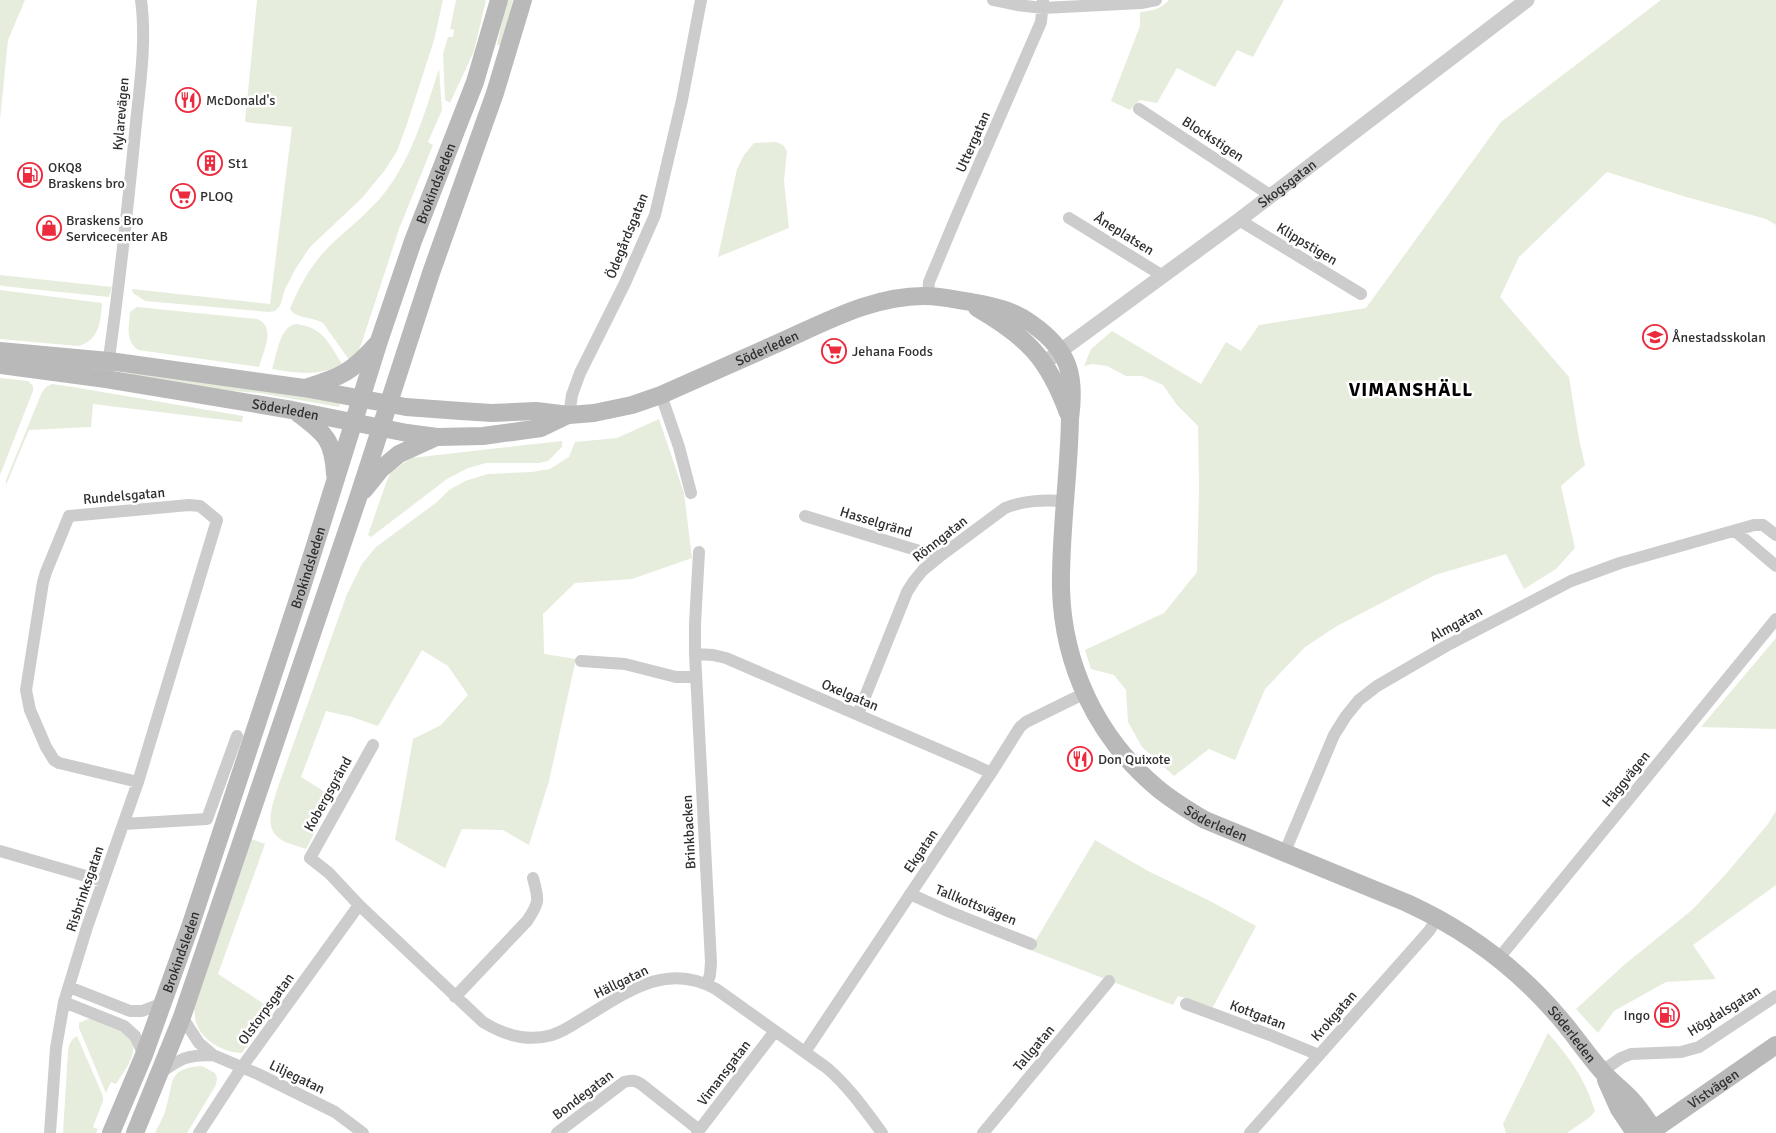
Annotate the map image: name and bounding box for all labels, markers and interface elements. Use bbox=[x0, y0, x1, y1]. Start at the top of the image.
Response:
street label: Kylarevägen bbox=[109, 77, 133, 151]
restaurant icon: McDonald's bbox=[175, 87, 201, 113]
place label: McDonald's bbox=[206, 92, 275, 109]
street label: Uttergatan bbox=[952, 109, 994, 175]
street label: Blockstigen bbox=[1179, 113, 1247, 165]
street label: Brokindsleden bbox=[412, 140, 459, 226]
building icon: St1 bbox=[197, 150, 223, 176]
place label: St1 bbox=[228, 155, 248, 172]
street label: Skogsgatan bbox=[1254, 156, 1320, 211]
place label: OKQ8 Braskens bro bbox=[48, 159, 125, 192]
fuel station icon: OKQ8 Braskens bro bbox=[17, 162, 43, 188]
supermarket icon: PLOQ bbox=[170, 183, 196, 209]
place label: PLOQ bbox=[200, 188, 233, 205]
street label: Ödegårdsgatan bbox=[602, 191, 652, 281]
street label: Åneplatsen bbox=[1091, 209, 1157, 259]
place label: Braskens Bro Servicecenter AB bbox=[66, 212, 168, 245]
shop icon: Braskens Bro Servicecenter AB bbox=[36, 215, 62, 241]
street label: Klippstigen bbox=[1273, 219, 1341, 269]
school or university icon: Ånestadsskolan bbox=[1642, 324, 1668, 350]
street label: Söderleden bbox=[733, 326, 801, 370]
place label: Ånestadsskolan bbox=[1672, 329, 1766, 346]
supermarket icon: Jehana Foods bbox=[821, 338, 847, 364]
place label: Jehana Foods bbox=[852, 343, 933, 360]
district label: VIMANSHÄLL bbox=[1349, 378, 1473, 402]
street label: Söderleden bbox=[251, 395, 321, 424]
street label: Rundelsgatan bbox=[82, 484, 166, 508]
street label: Hasselgränd bbox=[838, 503, 914, 541]
street label: Rönngatan bbox=[909, 512, 971, 566]
street label: Brokindsleden bbox=[287, 524, 329, 611]
street label: Almgatan bbox=[1427, 603, 1485, 645]
street label: Oxelgatan bbox=[819, 675, 881, 715]
restaurant icon: Don Quixote bbox=[1067, 746, 1093, 772]
street label: Häggvägen bbox=[1598, 748, 1654, 810]
place label: Don Quixote bbox=[1098, 751, 1171, 768]
street label: Kobergsgränd bbox=[300, 754, 356, 834]
street label: Brinkbacken bbox=[679, 794, 699, 870]
street label: Söderleden bbox=[1181, 801, 1250, 845]
street label: Ekgatan bbox=[900, 826, 942, 876]
street label: Risbrinksgatan bbox=[62, 844, 108, 934]
street label: Tallkottsvägen bbox=[933, 881, 1019, 929]
street label: Brokindsleden bbox=[159, 909, 203, 995]
street label: Hällgatan bbox=[591, 962, 651, 1002]
street label: Olstorpsgatan bbox=[234, 970, 298, 1048]
street label: Högdalsgatan bbox=[1684, 982, 1764, 1040]
street label: Krokgatan bbox=[1307, 987, 1361, 1045]
street label: Kottgatan bbox=[1227, 996, 1289, 1034]
street label: Söderleden bbox=[1544, 1002, 1600, 1066]
fuel station icon: Ingo bbox=[1654, 1002, 1680, 1028]
place label: Ingo bbox=[1624, 1007, 1650, 1024]
street label: Tallgatan bbox=[1010, 1022, 1058, 1074]
street label: Vimansgatan bbox=[694, 1037, 754, 1109]
street label: Liljegatan bbox=[266, 1056, 328, 1098]
street label: Vistvägen bbox=[1684, 1065, 1742, 1112]
street label: Bondegatan bbox=[549, 1067, 617, 1123]

